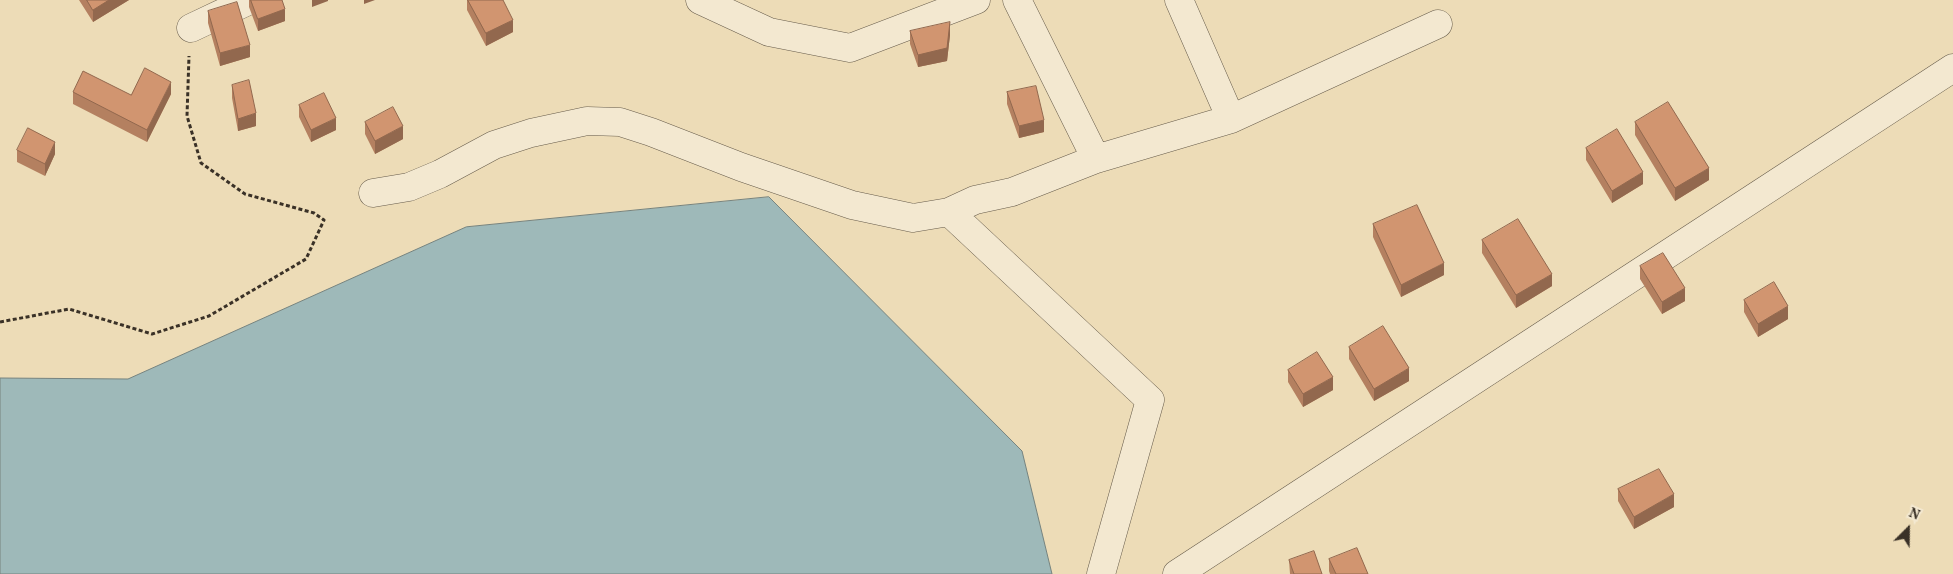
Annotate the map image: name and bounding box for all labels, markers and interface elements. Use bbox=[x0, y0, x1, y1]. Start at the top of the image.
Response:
north arrow bbox=[1883, 504, 1933, 554]
text: N bbox=[1906, 504, 1922, 525]

